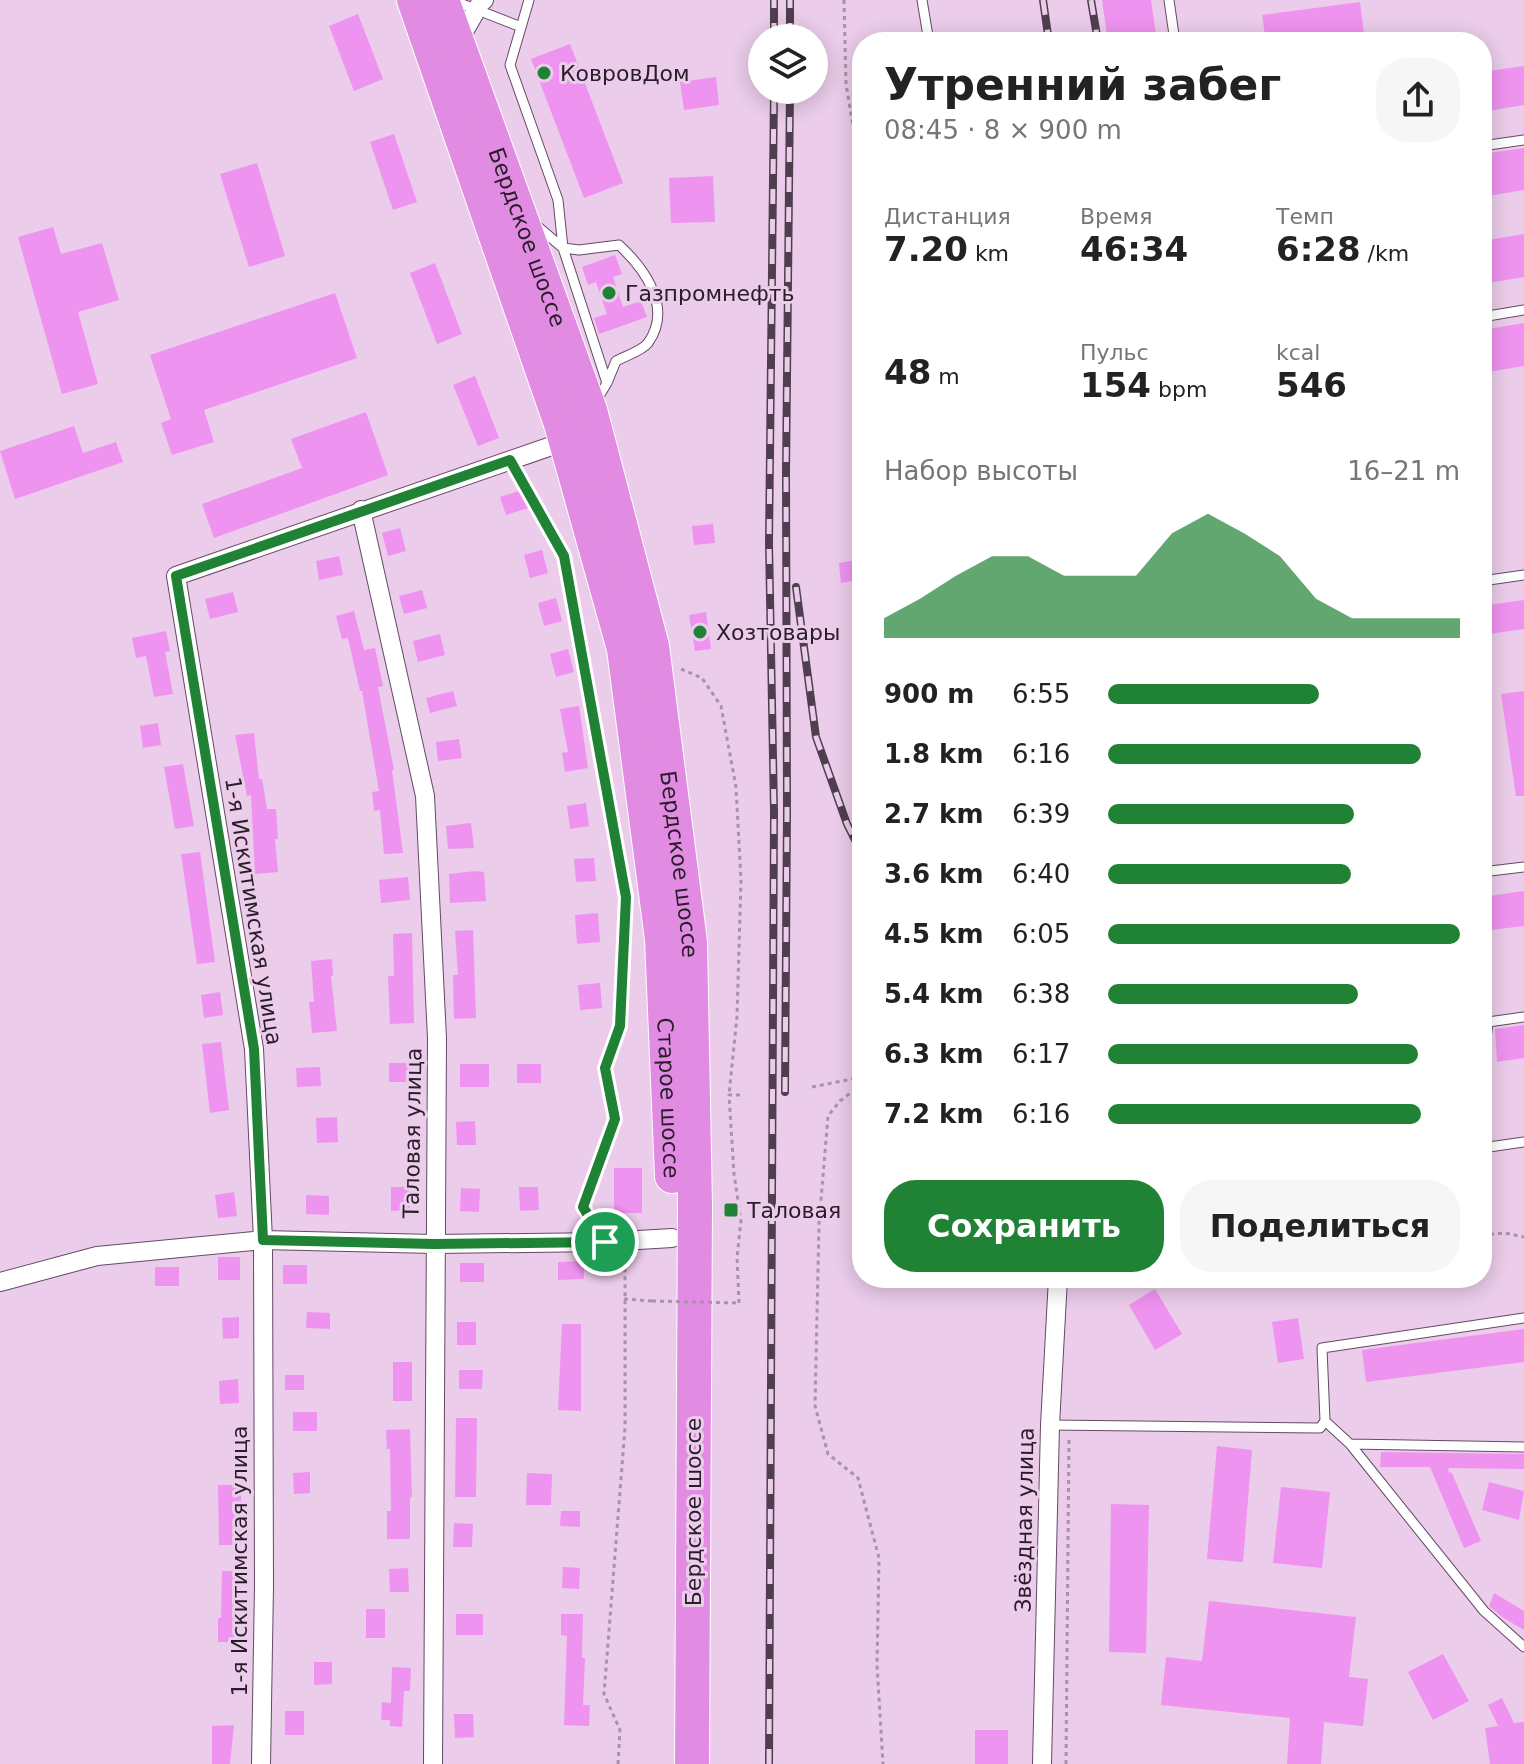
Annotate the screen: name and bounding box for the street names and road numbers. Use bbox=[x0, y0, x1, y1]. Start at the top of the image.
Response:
street label: Бердское шоссе bbox=[483, 144, 571, 330]
street label: Бердское шоссе bbox=[655, 769, 702, 958]
street label: 1-я Искитимская улица bbox=[220, 775, 287, 1047]
street label: Старое шоссе bbox=[652, 1017, 684, 1179]
street label: Таловая улица bbox=[398, 1047, 426, 1220]
street label: Бердское шоссе bbox=[681, 1418, 706, 1606]
street label: 1-я Искитимская улица bbox=[227, 1426, 252, 1696]
street label: Звёздная улица bbox=[1010, 1427, 1039, 1613]

